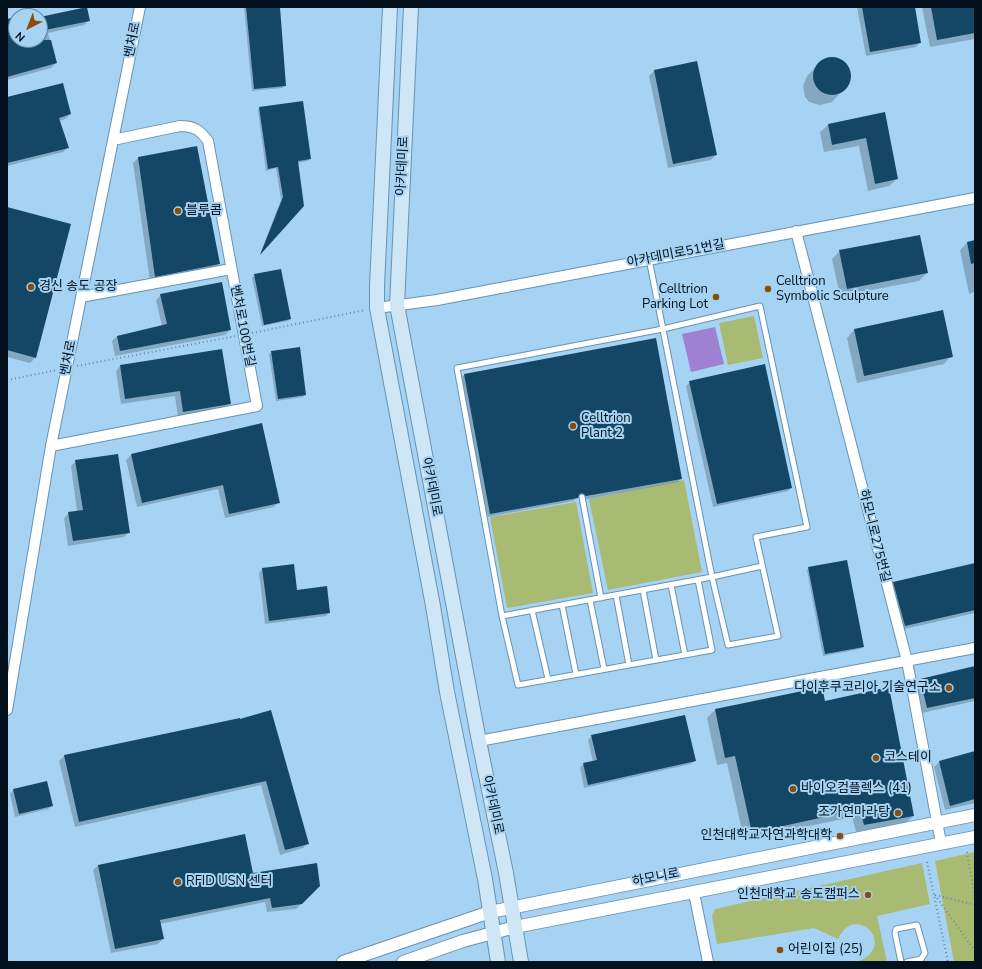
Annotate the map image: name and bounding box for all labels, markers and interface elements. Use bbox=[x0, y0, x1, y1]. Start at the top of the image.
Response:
north arrow bbox=[8, 8, 48, 48]
street label: 벤처로 bbox=[122, 21, 144, 59]
text: N bbox=[12, 28, 28, 45]
street label: 아카데미로 bbox=[394, 136, 412, 196]
place label: 블루콤 bbox=[186, 203, 222, 219]
marker: 블루콤 bbox=[173, 206, 183, 216]
street label: 아카데미로51번길 bbox=[626, 237, 726, 271]
place label: Celltrion Symbolic Sculpture bbox=[776, 274, 889, 305]
place label: 경신 송도 공장 bbox=[39, 279, 117, 295]
marker: 경신 송도 공장 bbox=[26, 282, 36, 292]
place label: Celltrion Parking Lot bbox=[642, 282, 708, 313]
street label: 벤처로100번길 bbox=[226, 284, 258, 368]
marker: Celltrion Symbolic Sculpture bbox=[763, 284, 773, 294]
marker: Celltrion Parking Lot bbox=[711, 292, 721, 302]
street label: 벤처로 bbox=[58, 339, 80, 377]
place label: Celltrion Plant 2 bbox=[581, 411, 631, 442]
marker: Celltrion Plant 2 bbox=[568, 421, 578, 431]
street label: 아카데미로 bbox=[418, 456, 444, 518]
street label: 하모니로275번길 bbox=[855, 488, 893, 584]
place label: 다이후쿠코리아 기술연구소 bbox=[794, 680, 941, 696]
marker: 다이후쿠코리아 기술연구소 bbox=[944, 683, 954, 693]
place label: 코스테이 bbox=[884, 750, 932, 766]
marker: 코스테이 bbox=[871, 753, 881, 763]
street label: 아카데미로 bbox=[478, 774, 506, 836]
place label: 바이오컴플렉스 (41) bbox=[801, 781, 912, 797]
marker: 바이오컴플렉스 (41) bbox=[788, 784, 798, 794]
place label: 조가연마라탕 bbox=[818, 805, 890, 821]
marker: 조가연마라탕 bbox=[893, 808, 903, 818]
place label: 인천대학교자연과학대학 bbox=[700, 828, 832, 844]
marker: 인천대학교자연과학대학 bbox=[835, 831, 845, 841]
street label: 하모니로 bbox=[631, 866, 681, 890]
place label: RFID USN 센터 bbox=[186, 874, 272, 890]
marker: RFID USN 센터 bbox=[173, 877, 183, 887]
place label: 인천대학교 송도캠퍼스 bbox=[737, 887, 860, 903]
marker: 인천대학교 송도캠퍼스 bbox=[863, 890, 873, 900]
place label: 어린이집 (25) bbox=[788, 942, 863, 958]
marker: 어린이집 (25) bbox=[775, 945, 785, 955]

